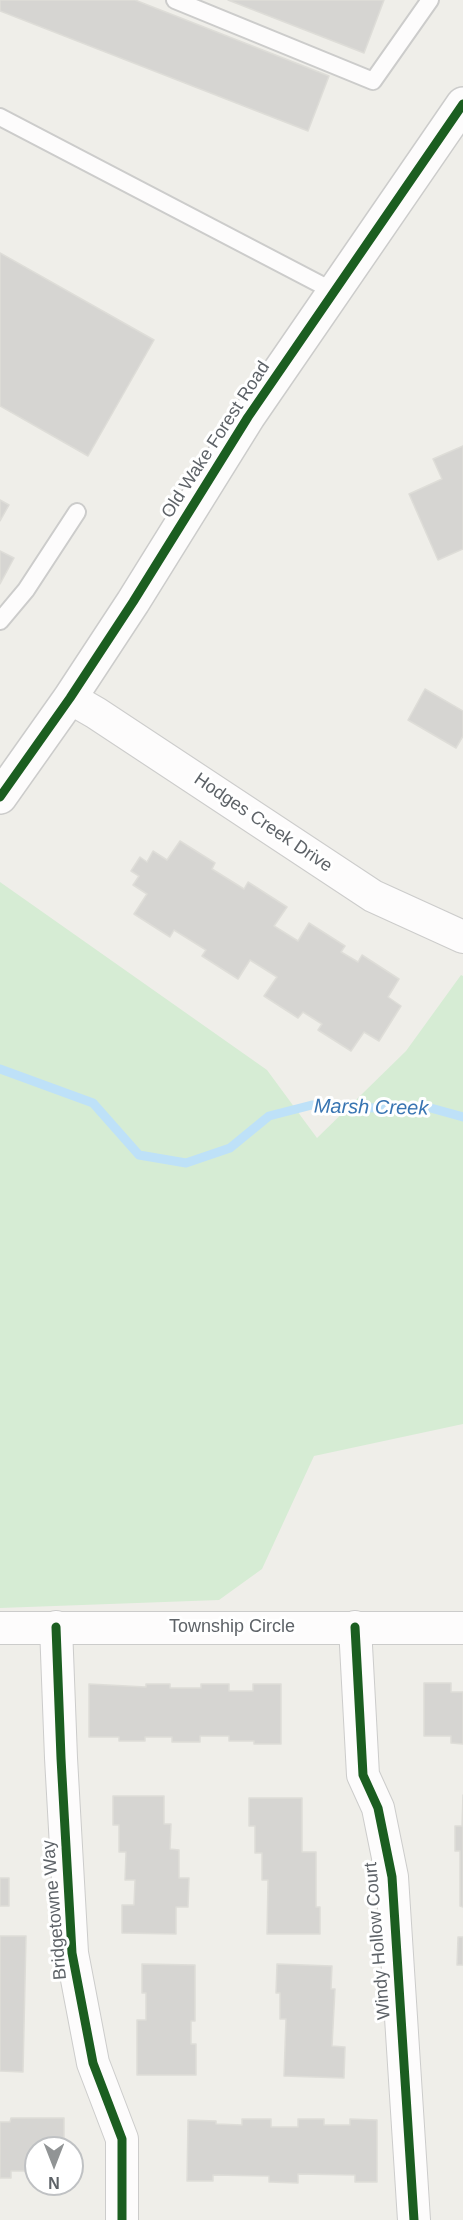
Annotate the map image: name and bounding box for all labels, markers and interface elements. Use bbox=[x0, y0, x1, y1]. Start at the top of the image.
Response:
street label: Old Wake Forest Road bbox=[157, 358, 275, 522]
street label: Hodges Creek Drive bbox=[190, 769, 336, 877]
water label: Marsh Creek bbox=[314, 1095, 428, 1121]
street label: Township Circle bbox=[169, 1616, 295, 1638]
street label: Bridgetowne Way bbox=[38, 1839, 72, 1981]
street label: Windy Hollow Court bbox=[360, 1861, 396, 2021]
north arrow bbox=[24, 2136, 84, 2196]
text: N bbox=[48, 2174, 60, 2191]

